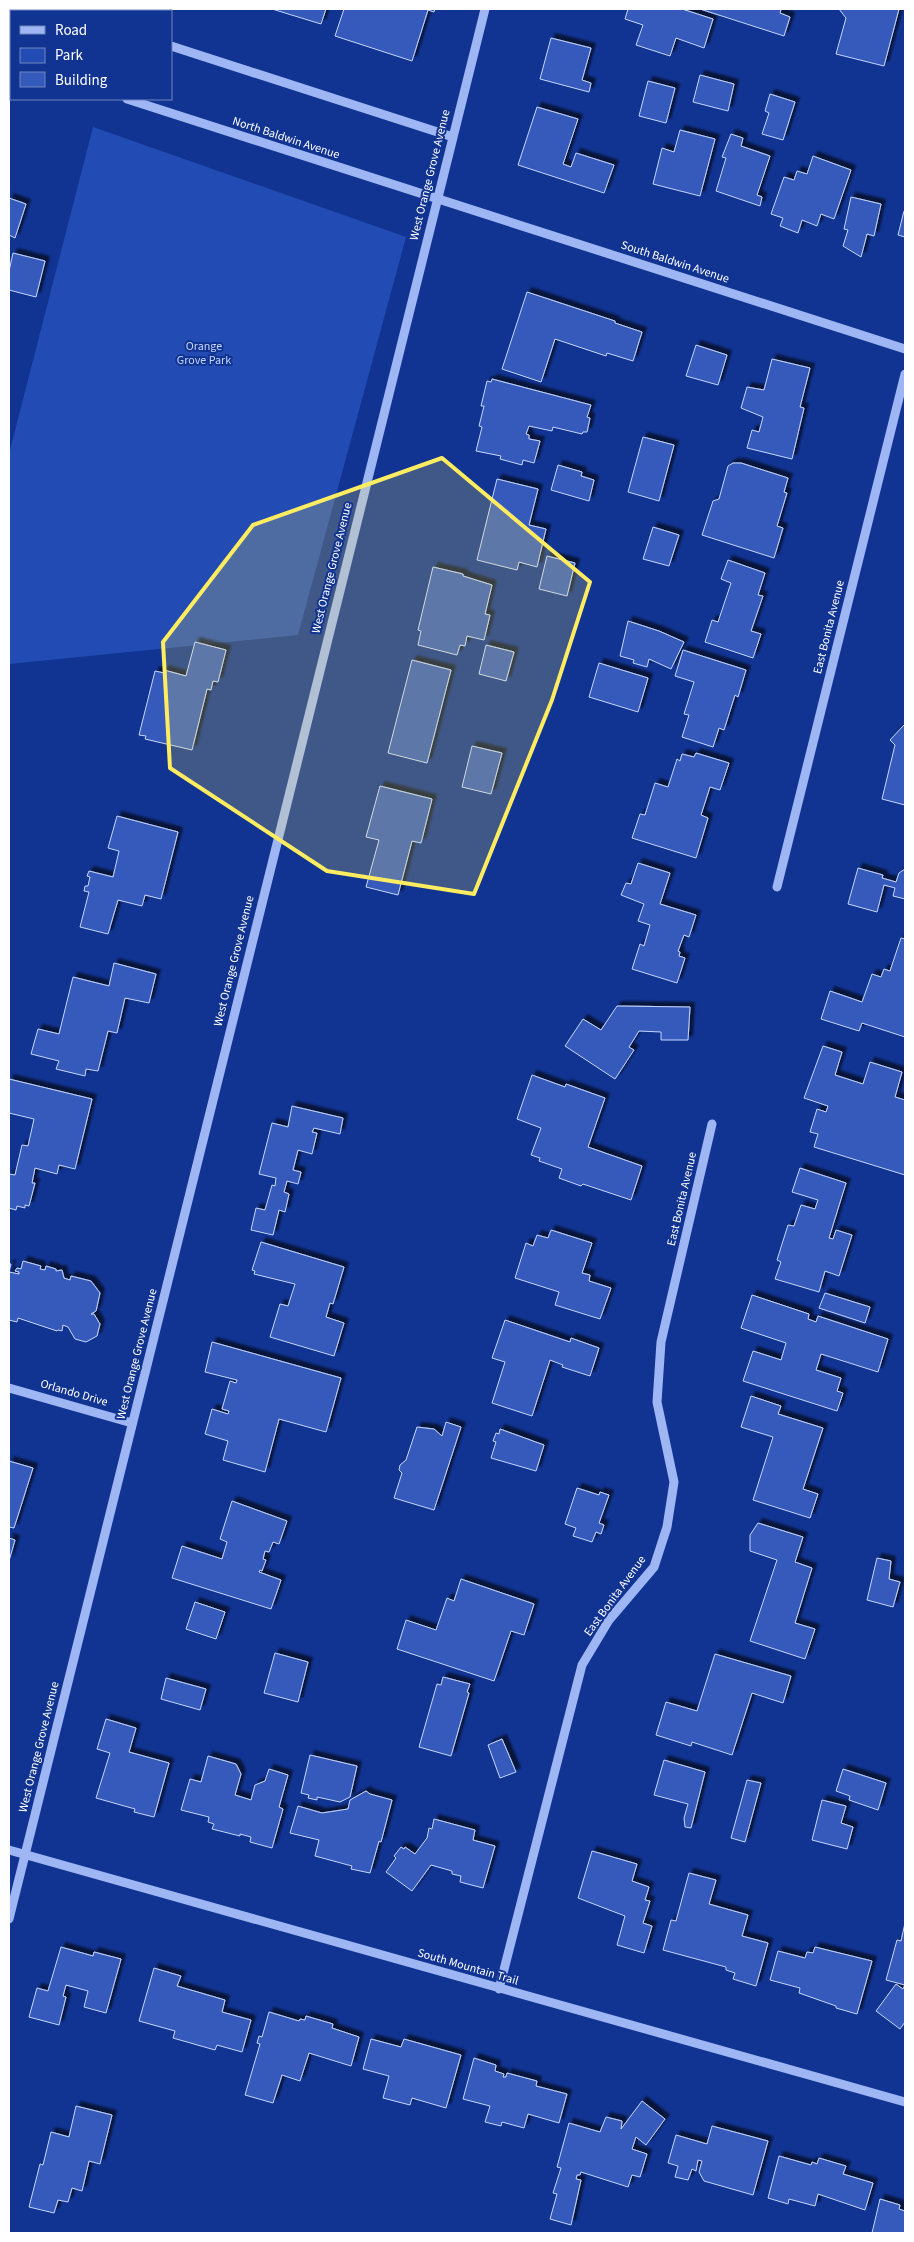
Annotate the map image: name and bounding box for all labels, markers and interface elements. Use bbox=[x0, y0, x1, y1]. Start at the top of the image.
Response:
legend bbox=[10, 10, 172, 100]
text: Road bbox=[55, 20, 87, 41]
text: Park bbox=[55, 45, 84, 66]
text: Building bbox=[55, 70, 108, 91]
street label: West Orange Grove Avenue bbox=[406, 108, 454, 242]
street label: North Baldwin Avenue bbox=[230, 113, 342, 163]
street label: South Baldwin Avenue bbox=[619, 236, 731, 288]
park label: Orange Grove Park bbox=[177, 338, 231, 369]
street label: West Orange Grove Avenue bbox=[308, 501, 356, 635]
street label: East Bonita Avenue bbox=[809, 578, 849, 676]
street label: West Orange Grove Avenue bbox=[210, 894, 258, 1028]
street label: East Bonita Avenue bbox=[663, 1150, 701, 1248]
street label: West Orange Grove Avenue bbox=[113, 1287, 161, 1421]
street label: Orlando Drive bbox=[38, 1375, 110, 1411]
street label: East Bonita Avenue bbox=[580, 1552, 650, 1640]
street label: West Orange Grove Avenue bbox=[15, 1680, 63, 1814]
street label: South Mountain Trail bbox=[416, 1944, 520, 1990]

